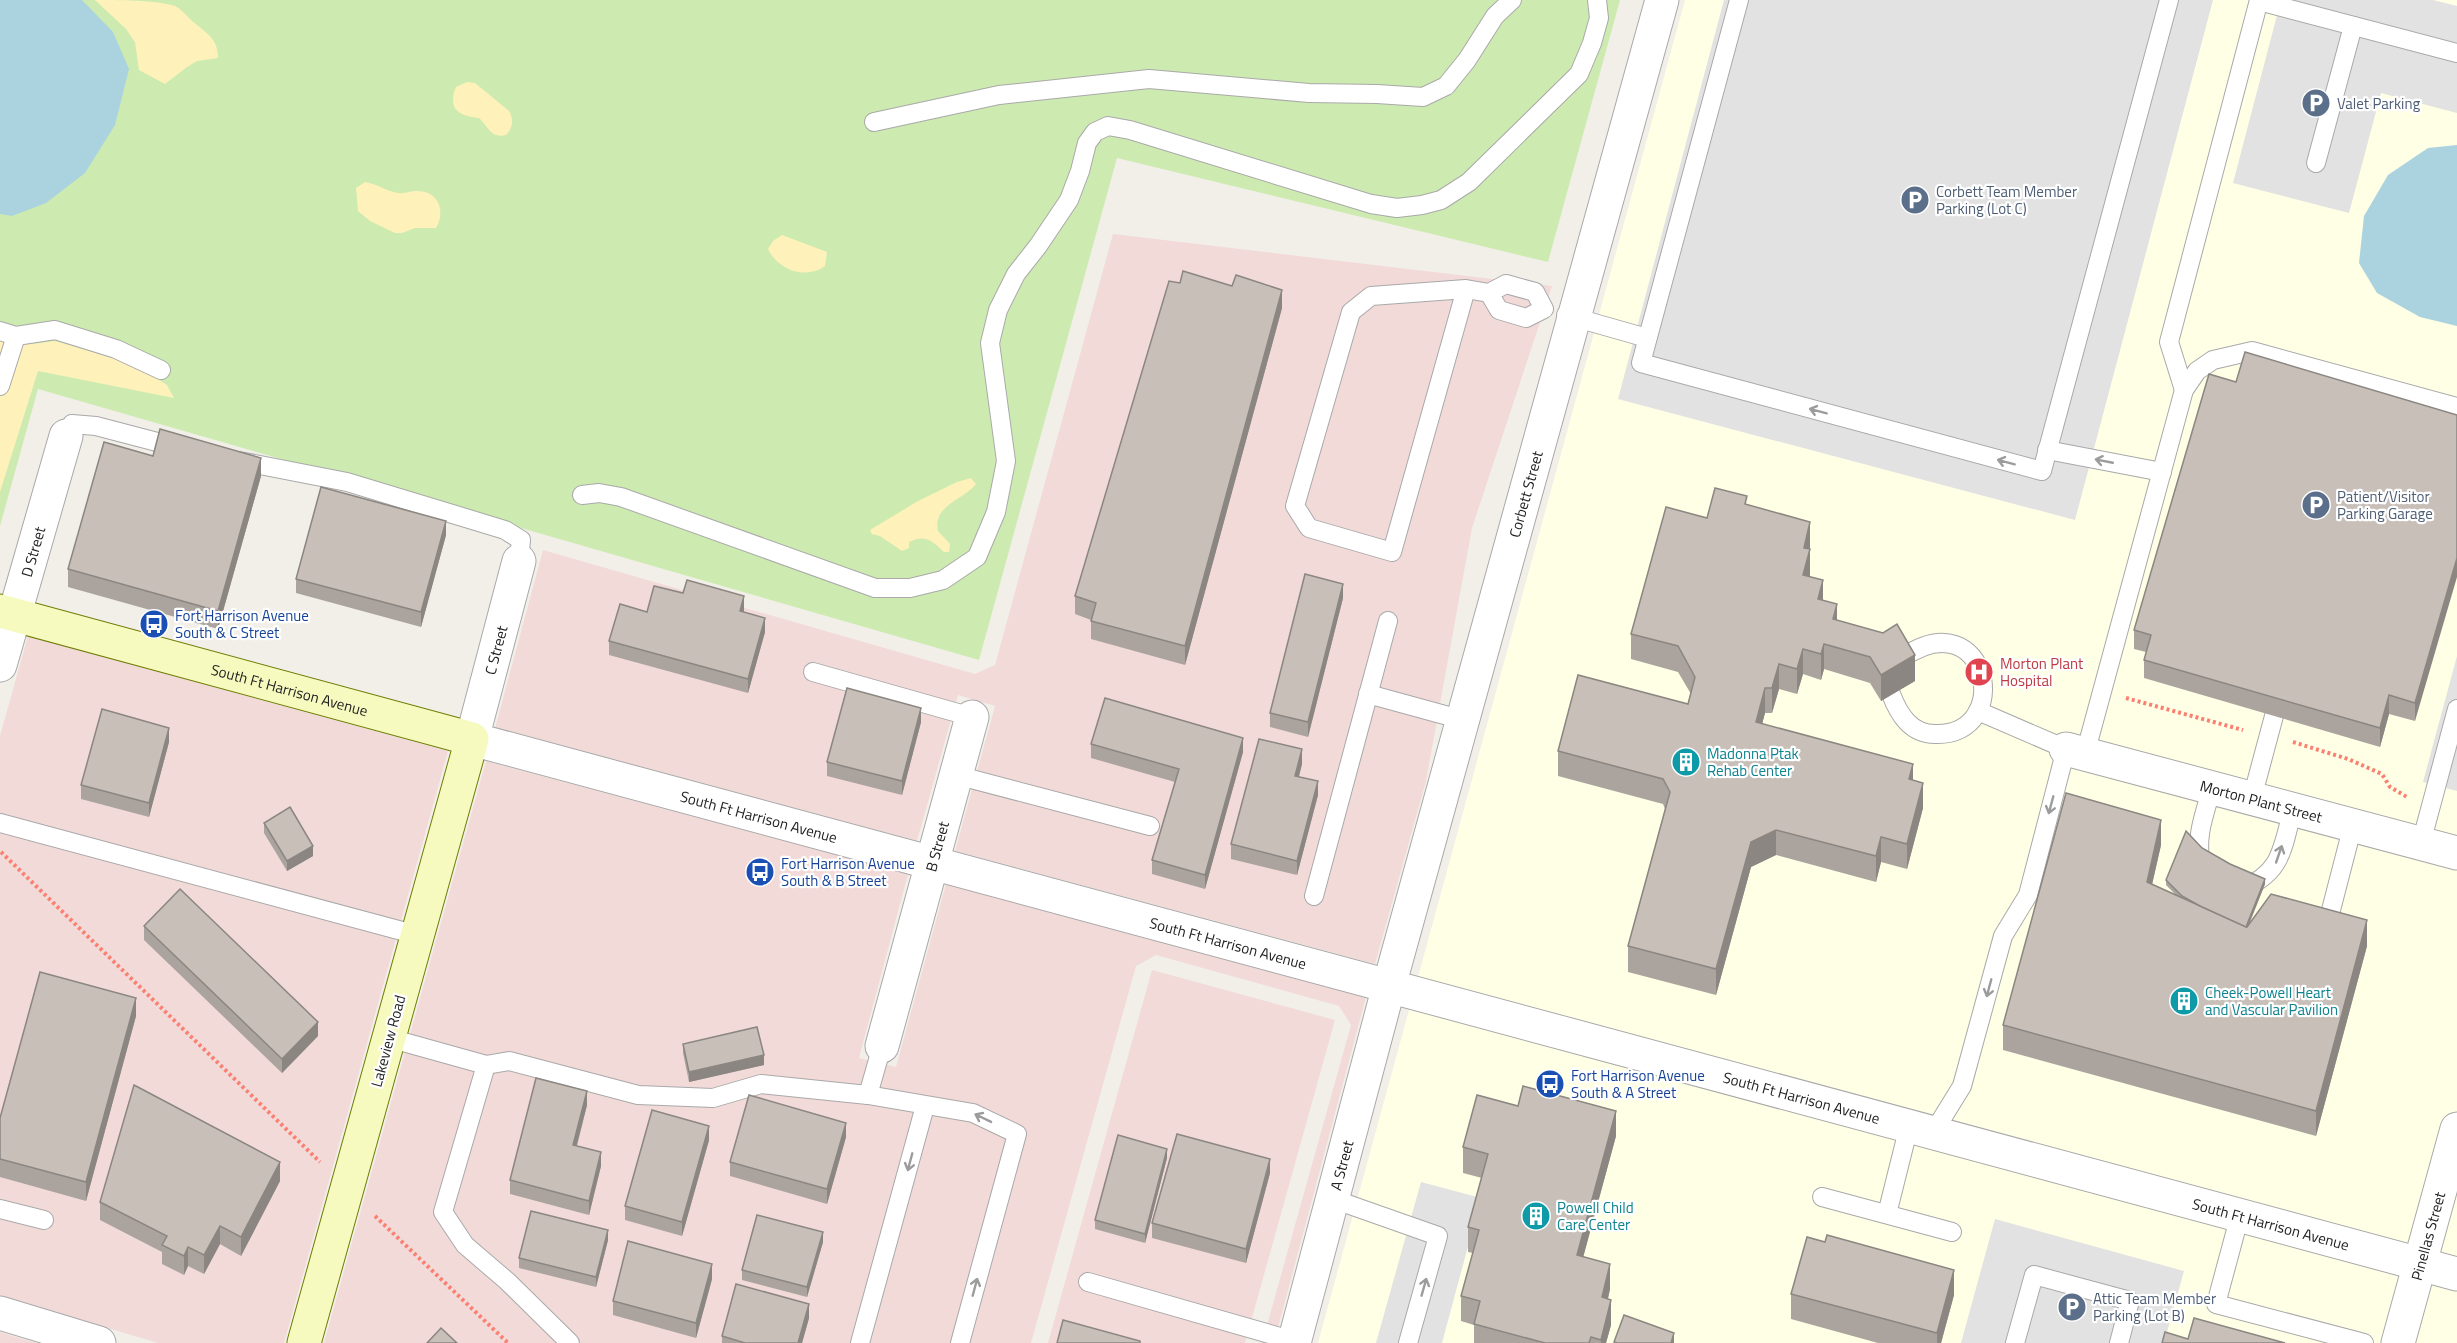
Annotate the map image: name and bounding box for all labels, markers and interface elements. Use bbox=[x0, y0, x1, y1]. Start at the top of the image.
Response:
parking icon: Valet Parking bbox=[2300, 87, 2332, 119]
place label: Valet Parking bbox=[2337, 92, 2420, 115]
place label: Corbett Team Member Parking (Lot C) bbox=[1936, 180, 2077, 220]
parking icon: Corbett Team Member Parking (Lot C) bbox=[1899, 184, 1931, 216]
one-way arrow bbox=[1809, 404, 1828, 416]
street label: Corbett Street bbox=[1502, 447, 1548, 540]
one-way arrow bbox=[1997, 455, 2016, 467]
one-way arrow bbox=[2095, 455, 2115, 466]
place label: Patient/Visitor Parking Garage bbox=[2337, 485, 2433, 525]
parking icon: Patient/Visitor Parking Garage bbox=[2300, 489, 2332, 521]
street label: D Street bbox=[14, 523, 51, 580]
place label: Fort Harrison Avenue South & C Street bbox=[175, 604, 309, 644]
bus stop icon: Fort Harrison Avenue South & C Street bbox=[138, 608, 170, 640]
street label: C Street bbox=[478, 622, 513, 677]
place label: Morton Plant Hospital bbox=[2000, 652, 2084, 692]
hospital icon: Morton Plant Hospital bbox=[1963, 656, 1995, 688]
street label: South Ft Harrison Avenue bbox=[209, 657, 371, 722]
place label: Madonna Ptak Rehab Center bbox=[1707, 742, 1799, 782]
building icon: Madonna Ptak Rehab Center bbox=[1670, 746, 1702, 778]
street label: Morton Plant Street bbox=[2198, 774, 2325, 828]
street label: South Ft Harrison Avenue bbox=[678, 784, 840, 848]
one-way arrow bbox=[2045, 795, 2057, 814]
street label: B Street bbox=[919, 818, 955, 874]
one-way arrow bbox=[2275, 845, 2286, 864]
place label: Fort Harrison Avenue South & B Street bbox=[781, 852, 915, 892]
bus stop icon: Fort Harrison Avenue South & B Street bbox=[744, 856, 776, 888]
street label: South Ft Harrison Avenue bbox=[1147, 911, 1309, 975]
one-way arrow bbox=[1982, 978, 1994, 997]
place label: Cheek-Powell Heart and Vascular Pavilion bbox=[2205, 981, 2338, 1021]
building icon: Cheek-Powell Heart and Vascular Pavilion bbox=[2168, 985, 2200, 1017]
street label: Lakeview Road bbox=[365, 992, 411, 1090]
place label: Fort Harrison Avenue South & A Street bbox=[1571, 1064, 1705, 1104]
street label: South Ft Harrison Avenue bbox=[1721, 1065, 1883, 1129]
bus stop icon: Fort Harrison Avenue South & A Street bbox=[1534, 1068, 1566, 1100]
one-way arrow bbox=[975, 1112, 993, 1124]
street label: A Street bbox=[1324, 1137, 1359, 1193]
one-way arrow bbox=[903, 1152, 915, 1171]
street label: Pinellas Street bbox=[2404, 1188, 2451, 1283]
street label: South Ft Harrison Avenue bbox=[2190, 1192, 2352, 1256]
place label: Powell Child Care Center bbox=[1557, 1196, 1634, 1236]
building icon: Powell Child Care Center bbox=[1520, 1200, 1552, 1232]
one-way arrow bbox=[970, 1277, 981, 1296]
one-way arrow bbox=[1418, 1278, 1430, 1297]
place label: Attic Team Member Parking (Lot B) bbox=[2093, 1287, 2216, 1327]
parking icon: Attic Team Member Parking (Lot B) bbox=[2056, 1291, 2088, 1323]

